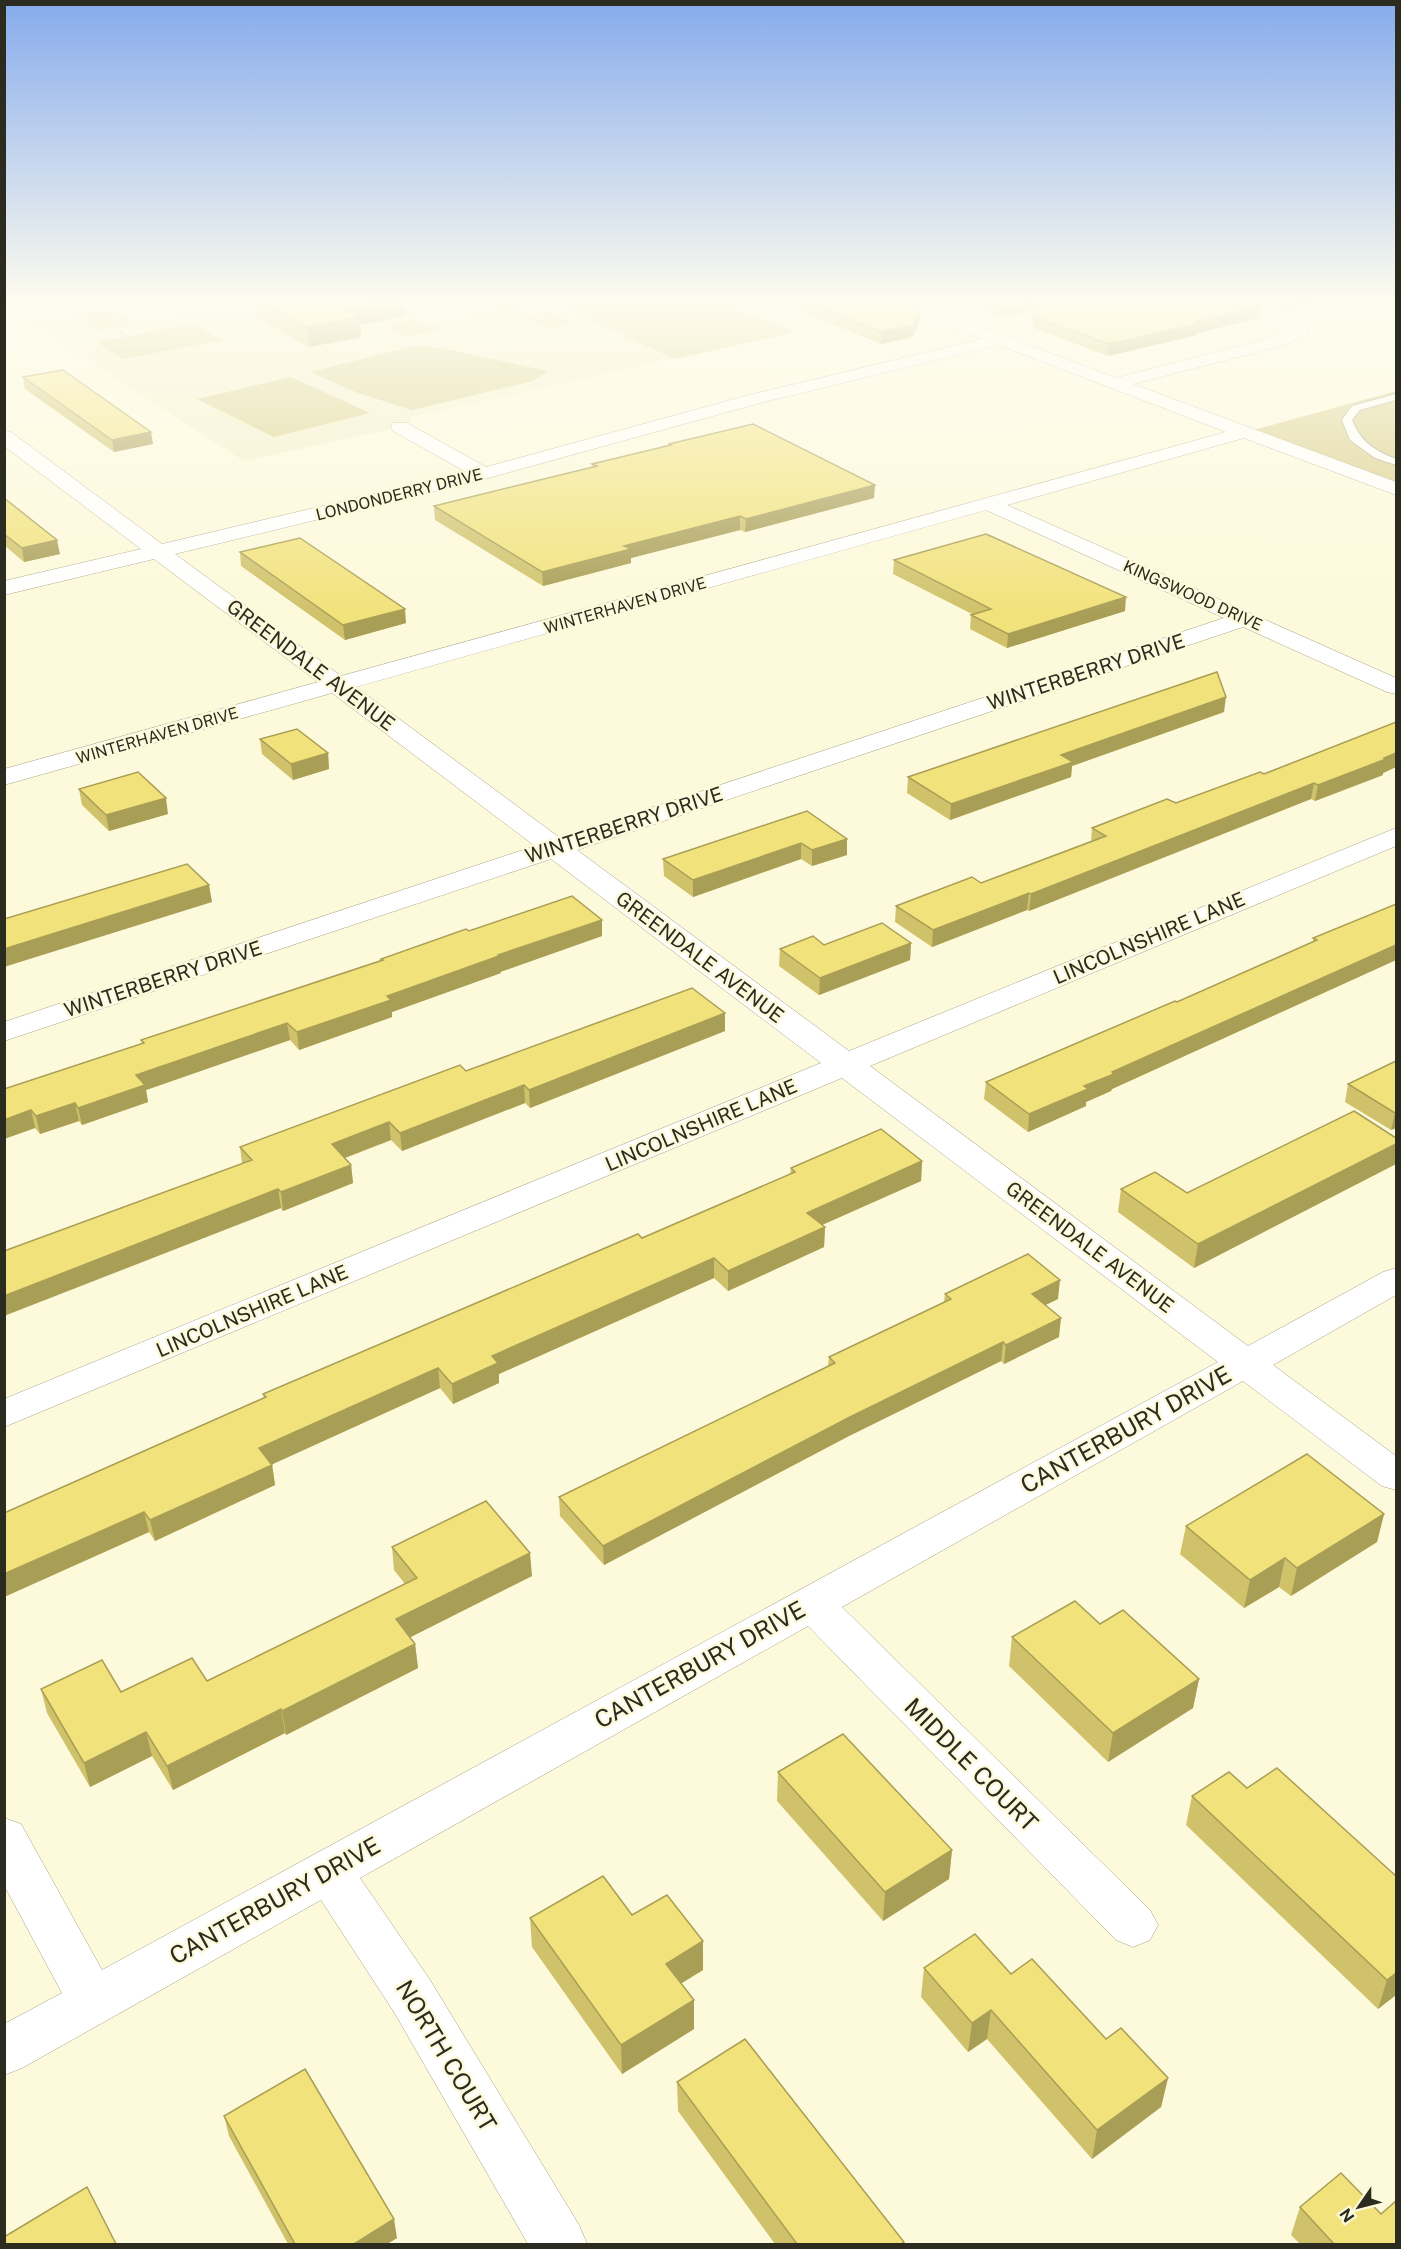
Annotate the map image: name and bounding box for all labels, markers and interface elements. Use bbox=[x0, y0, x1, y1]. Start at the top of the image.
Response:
street label: LONDONDERRY DRIVE bbox=[314, 465, 484, 524]
street label: KINGSWOOD DRIVE bbox=[1120, 556, 1265, 635]
street label: WINTERHAVEN DRIVE bbox=[542, 573, 708, 638]
street label: GREENDALE AVENUE bbox=[222, 594, 400, 736]
street label: WINTERBERRY DRIVE bbox=[984, 629, 1188, 715]
street label: WINTERHAVEN DRIVE bbox=[74, 703, 240, 768]
street label: WINTERBERRY DRIVE bbox=[522, 782, 726, 868]
street label: GREENDALE AVENUE bbox=[611, 886, 789, 1028]
street label: LINCOLNSHIRE LANE bbox=[1049, 887, 1249, 989]
street label: WINTERBERRY DRIVE bbox=[61, 936, 265, 1022]
street label: LINCOLNSHIRE LANE bbox=[601, 1074, 801, 1176]
street label: GREENDALE AVENUE bbox=[1001, 1176, 1179, 1318]
street label: LINCOLNSHIRE LANE bbox=[152, 1260, 352, 1362]
street label: CANTERBURY DRIVE bbox=[1015, 1360, 1236, 1499]
street label: CANTERBURY DRIVE bbox=[589, 1595, 810, 1734]
street label: MIDDLE COURT bbox=[899, 1692, 1044, 1837]
street label: CANTERBURY DRIVE bbox=[164, 1831, 385, 1970]
street label: NORTH COURT bbox=[391, 1975, 503, 2136]
north arrow bbox=[1329, 2177, 1389, 2237]
text: N bbox=[1336, 2205, 1358, 2226]

